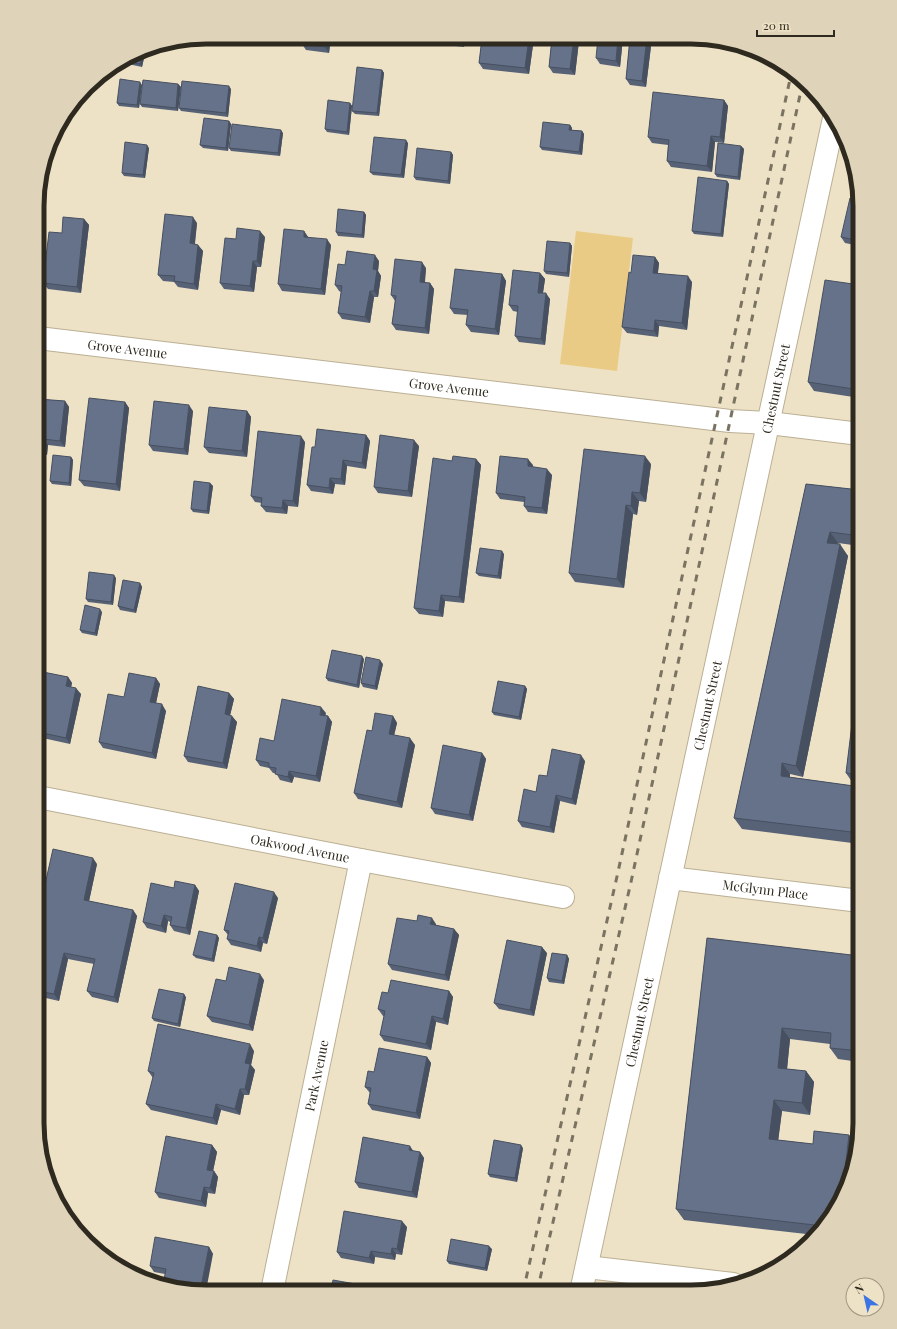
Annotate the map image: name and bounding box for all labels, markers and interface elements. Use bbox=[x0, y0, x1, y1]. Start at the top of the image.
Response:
scale bar bbox=[757, 12, 834, 38]
text: 20 m bbox=[763, 17, 790, 33]
street label: Grove Avenue bbox=[87, 335, 169, 361]
street label: Chestnut Street bbox=[757, 342, 793, 435]
street label: Grove Avenue bbox=[408, 374, 490, 400]
street label: Chestnut Street bbox=[689, 658, 725, 752]
street label: Oakwood Avenue bbox=[249, 830, 352, 866]
street label: McGlynn Place bbox=[722, 875, 810, 903]
street label: Chestnut Street bbox=[621, 975, 657, 1069]
street label: Park Avenue bbox=[300, 1038, 332, 1113]
north arrow bbox=[845, 1277, 885, 1317]
text: N bbox=[852, 1280, 867, 1297]

